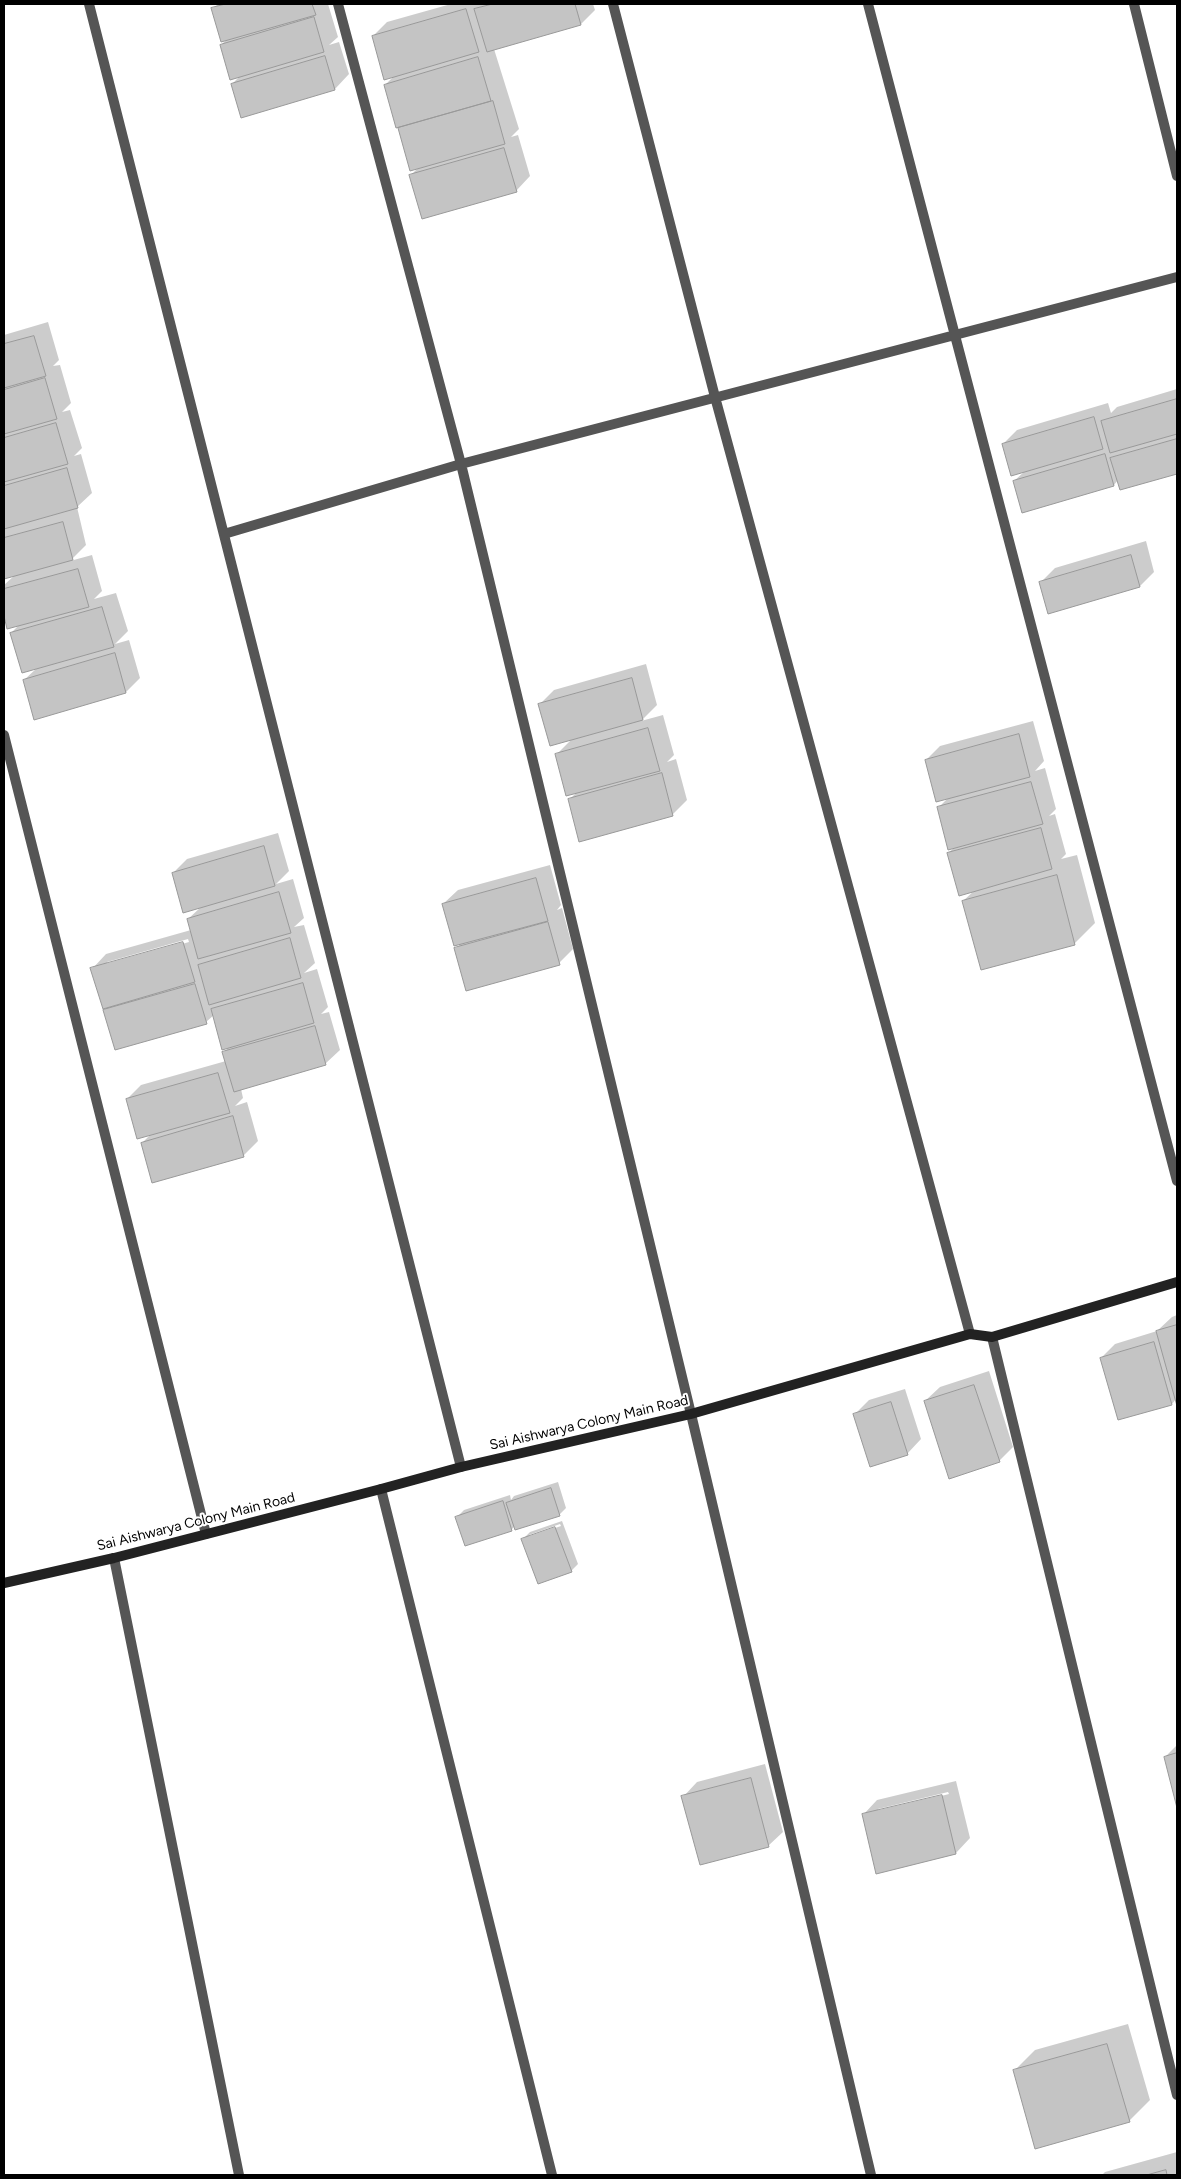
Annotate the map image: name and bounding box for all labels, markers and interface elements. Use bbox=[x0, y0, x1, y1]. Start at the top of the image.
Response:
street label: Sai Aishwarya Colony Main Road bbox=[488, 1392, 690, 1454]
street label: Sai Aishwarya Colony Main Road bbox=[95, 1489, 297, 1555]

